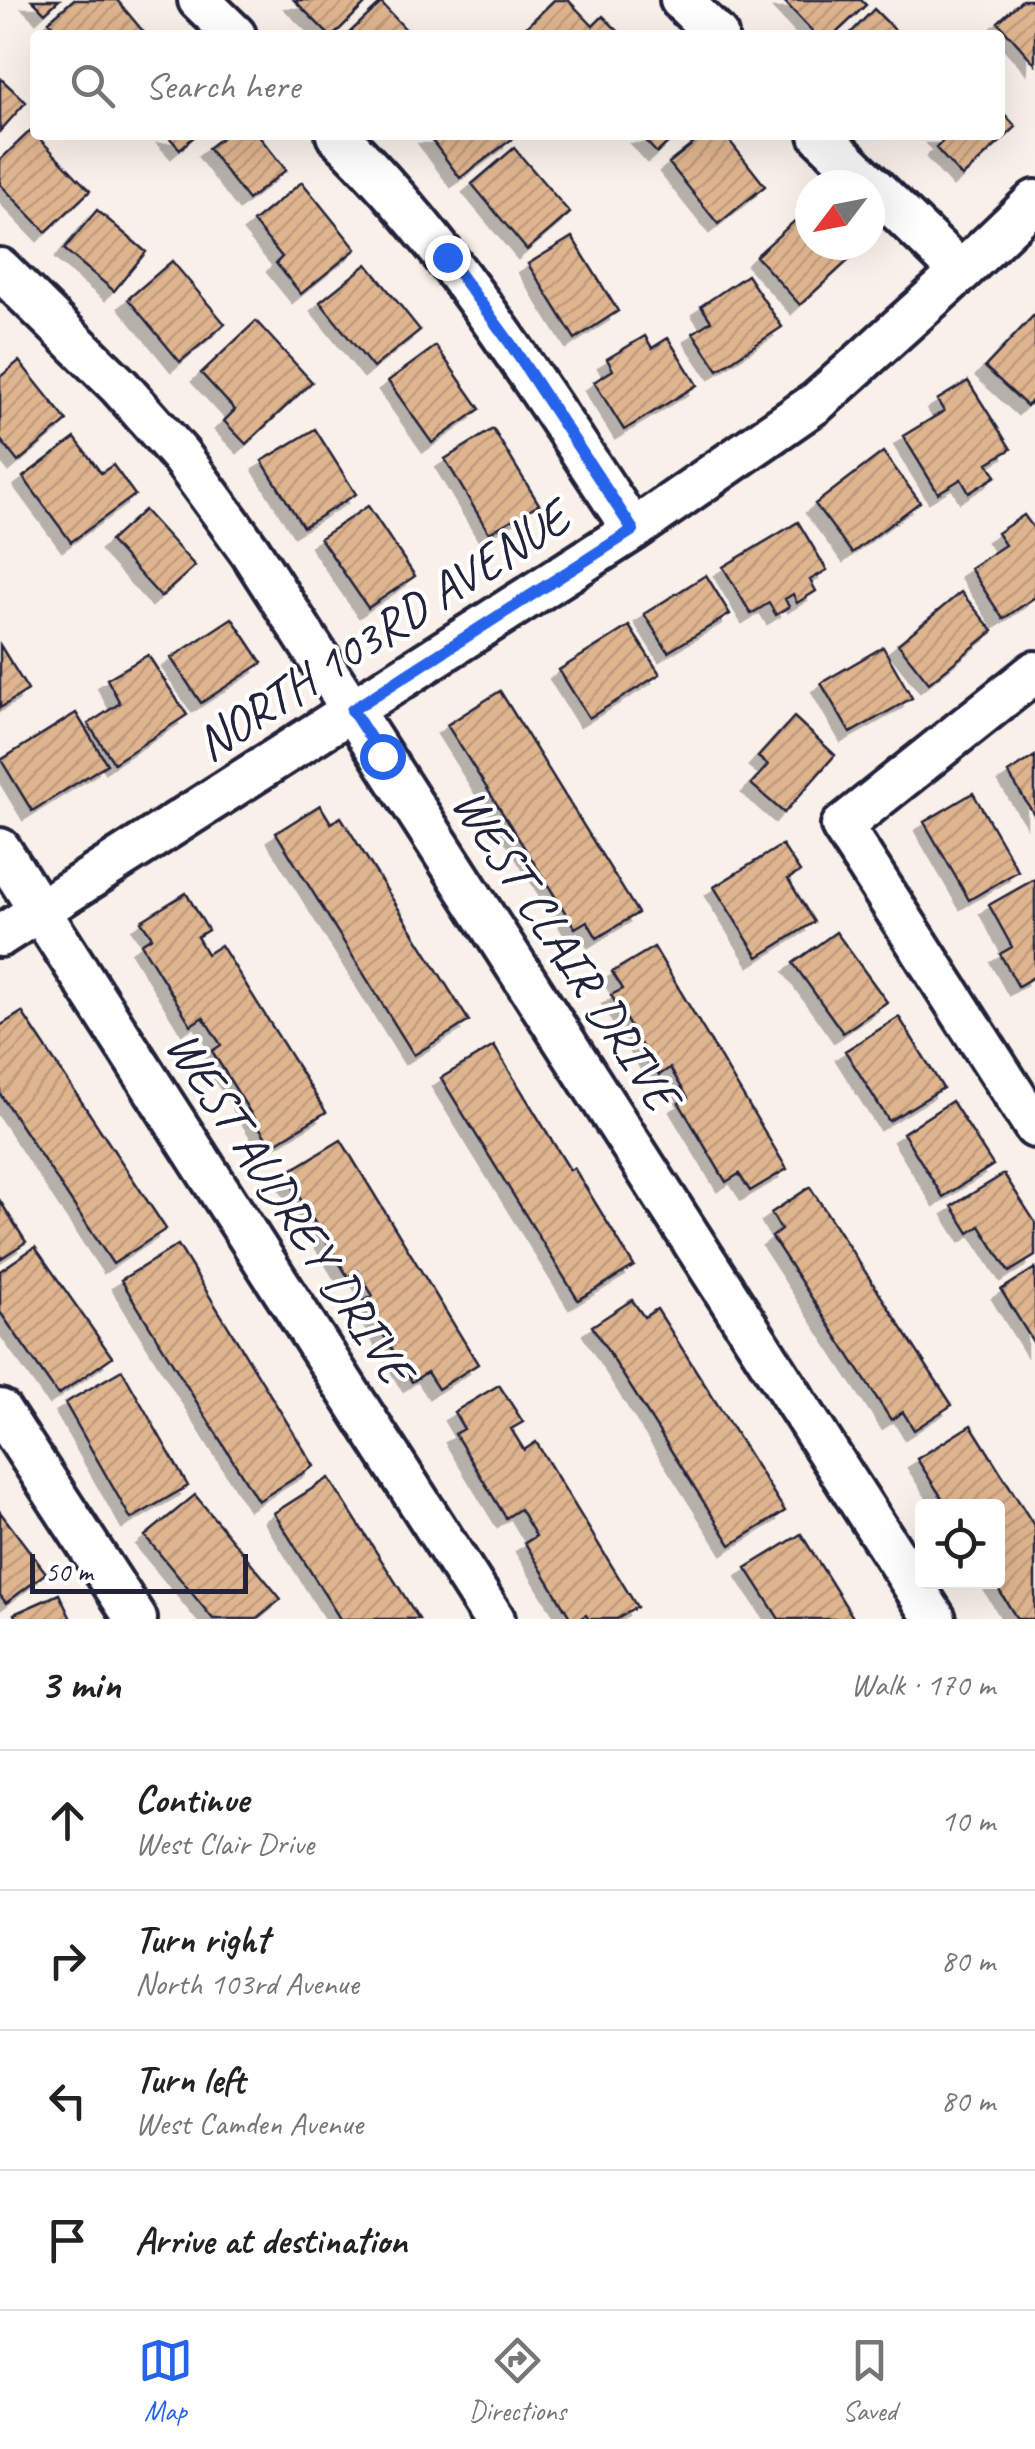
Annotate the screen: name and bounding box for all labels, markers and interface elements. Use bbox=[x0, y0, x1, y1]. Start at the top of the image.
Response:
search box bbox=[30, 30, 1005, 140]
icon: search bbox=[65, 58, 120, 113]
text: Search here bbox=[145, 62, 300, 109]
north arrow bbox=[795, 170, 885, 260]
route end bbox=[425, 235, 471, 281]
street label: NORTH 103RD AVENUE bbox=[183, 483, 585, 774]
route start bbox=[360, 734, 406, 780]
street label: WEST CLAIR DRIVE bbox=[438, 776, 697, 1127]
street label: WEST AUDREY DRIVE bbox=[152, 1018, 431, 1400]
map controls bbox=[915, 1499, 1005, 1589]
button: locate bbox=[915, 1499, 1005, 1589]
scale bar bbox=[30, 1549, 248, 1594]
text: 50 m bbox=[45, 1554, 93, 1589]
text: 3 min bbox=[40, 1658, 120, 1711]
text: Walk · 170 m bbox=[851, 1664, 995, 1705]
text: Continue bbox=[135, 1776, 249, 1823]
icon: ahead bbox=[40, 1793, 95, 1848]
text: 10 m bbox=[941, 1800, 995, 1841]
text: West Clair Drive bbox=[135, 1823, 314, 1864]
text: Turn right bbox=[135, 1916, 269, 1963]
icon: right bbox=[40, 1933, 95, 1988]
text: 80 m bbox=[941, 1940, 995, 1981]
text: North 103rd Avenue bbox=[135, 1963, 359, 2004]
text: Turn left bbox=[135, 2056, 245, 2103]
icon: left bbox=[40, 2073, 95, 2128]
text: 80 m bbox=[941, 2080, 995, 2121]
text: West Camden Avenue bbox=[135, 2103, 363, 2144]
icon: arrive bbox=[40, 2213, 95, 2268]
text: Arrive at destination bbox=[135, 2217, 407, 2264]
tab: Map bbox=[138, 2333, 193, 2428]
tab: Directions bbox=[469, 2333, 566, 2428]
tab: Saved bbox=[842, 2333, 897, 2428]

